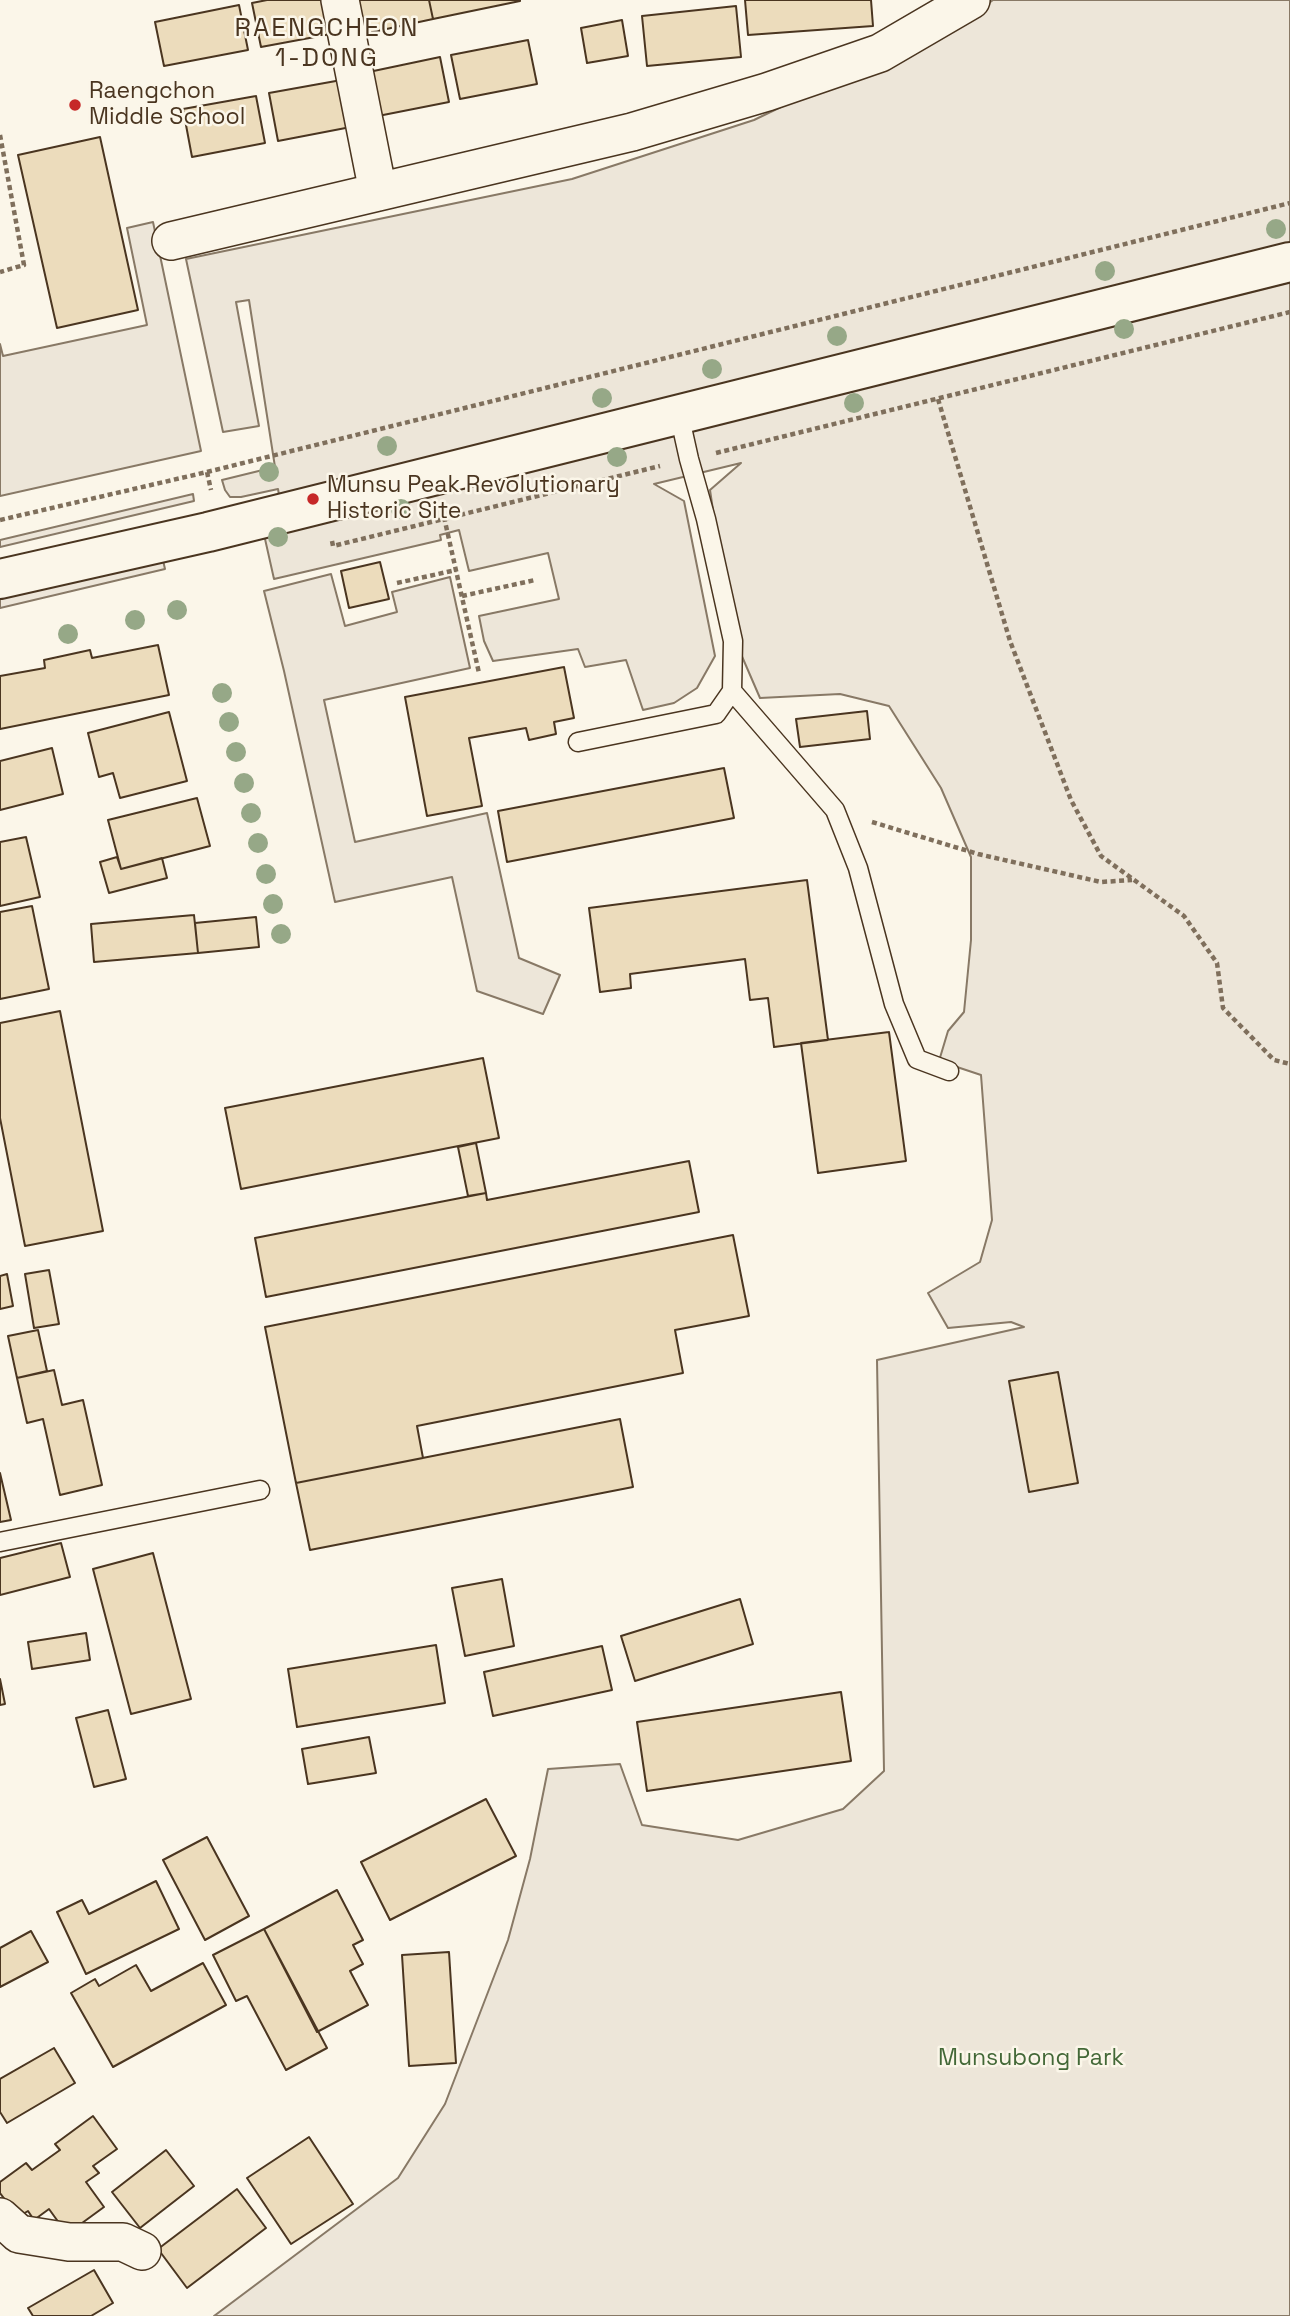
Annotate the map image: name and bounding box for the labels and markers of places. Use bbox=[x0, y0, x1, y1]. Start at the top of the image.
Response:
place label: Raengchon Middle School bbox=[89, 78, 245, 132]
marker: Raengchon Middle School bbox=[67, 97, 83, 113]
place label: Munsu Peak Revolutionary Historic Site bbox=[327, 472, 620, 526]
marker: Munsu Peak Revolutionary Historic Site bbox=[305, 491, 321, 507]

